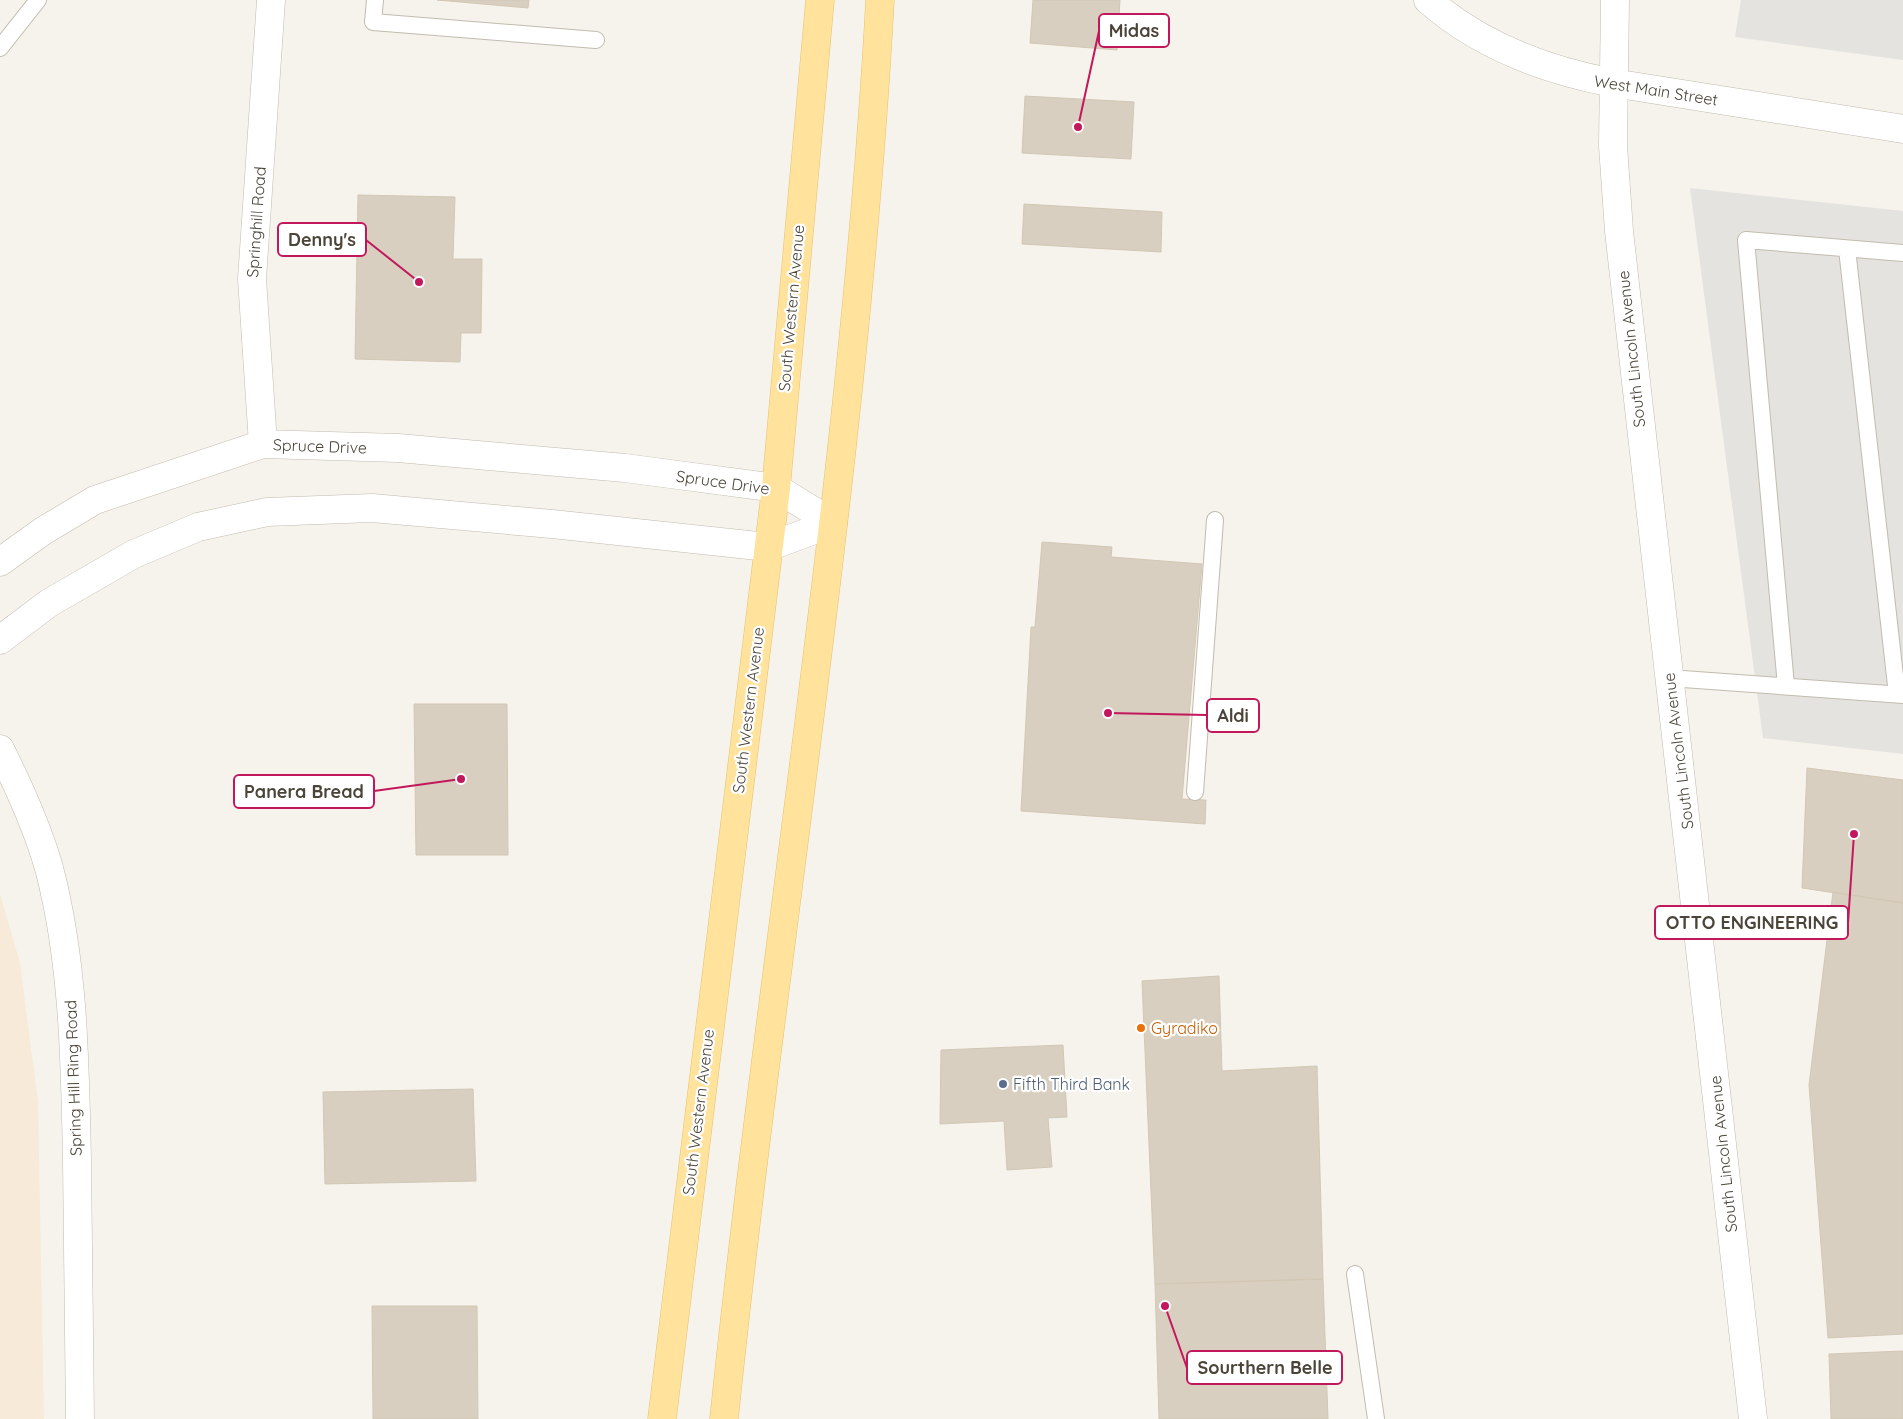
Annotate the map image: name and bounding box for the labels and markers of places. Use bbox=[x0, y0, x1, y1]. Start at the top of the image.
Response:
callout: Midas bbox=[1099, 14, 1169, 47]
callout: Denny's bbox=[278, 223, 366, 256]
callout: Aldi bbox=[1207, 699, 1259, 732]
callout: Panera Bread bbox=[234, 775, 374, 808]
callout: OTTO ENGINEERING bbox=[1655, 906, 1848, 939]
place label: Gyradiko bbox=[1151, 1018, 1218, 1038]
marker: Gyradiko bbox=[1135, 1022, 1147, 1034]
place label: Fifth Third Bank bbox=[1013, 1074, 1130, 1094]
marker: Fifth Third Bank bbox=[997, 1078, 1009, 1090]
callout: Sourthern Belle bbox=[1187, 1351, 1342, 1384]

